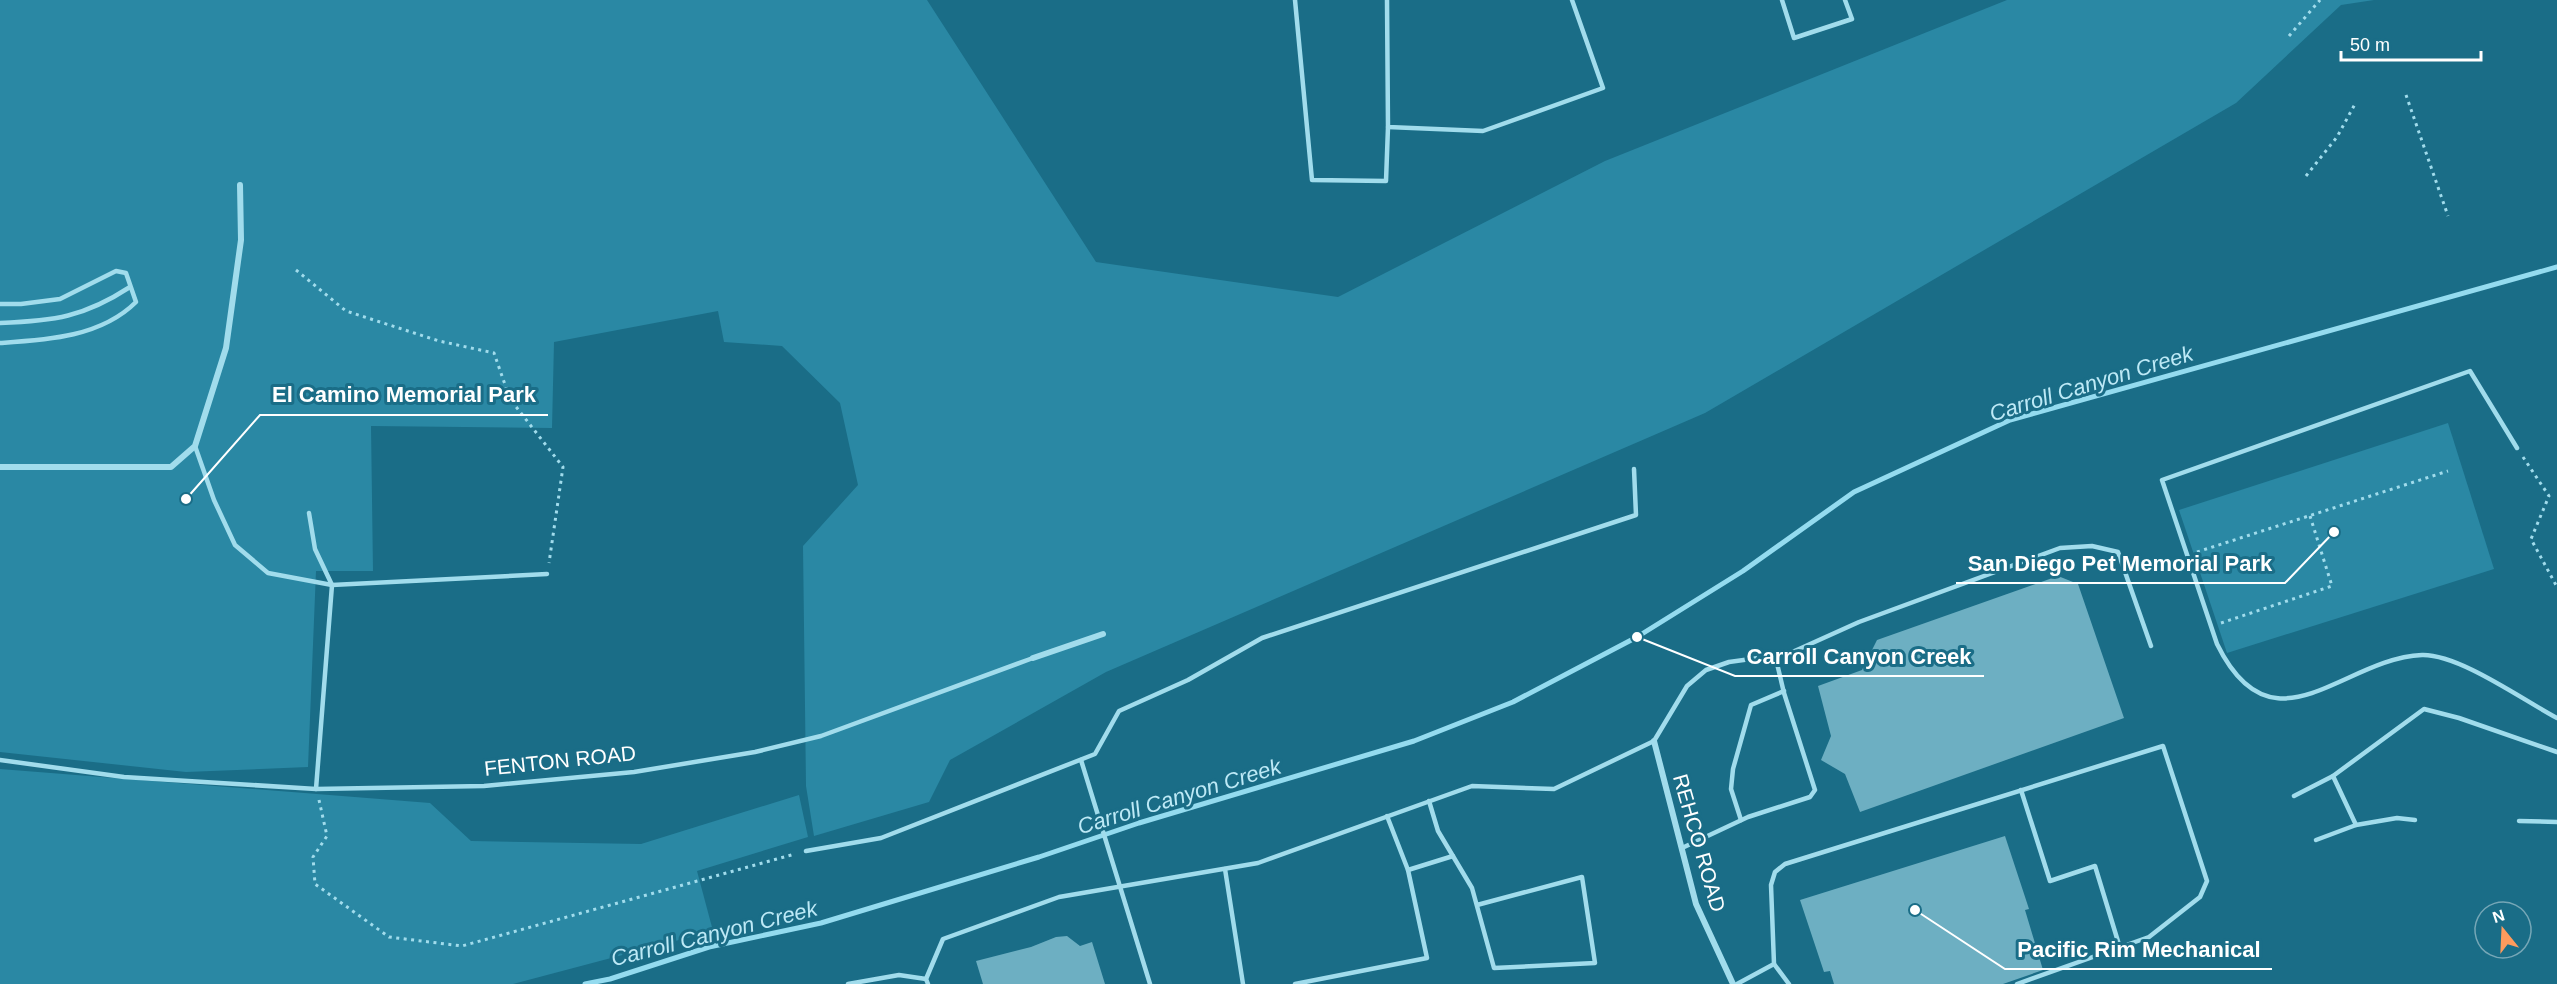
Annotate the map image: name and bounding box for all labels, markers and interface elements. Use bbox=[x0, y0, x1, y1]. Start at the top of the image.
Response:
scale bar bbox=[2341, 24, 2480, 62]
text: 50 m bbox=[2350, 35, 2390, 55]
water label: Carroll Canyon Creek bbox=[1986, 340, 2197, 426]
callout: El Camino Memorial Park bbox=[260, 375, 548, 415]
text: El Camino Memorial Park bbox=[272, 382, 537, 407]
callout: San Diego Pet Memorial Park bbox=[1956, 543, 2285, 583]
text: San Diego Pet Memorial Park bbox=[1968, 551, 2273, 576]
callout: Carroll Canyon Creek bbox=[1735, 636, 1984, 676]
text: Carroll Canyon Creek bbox=[1747, 644, 1972, 669]
street label: FENTON ROAD bbox=[483, 741, 637, 780]
water label: Carroll Canyon Creek bbox=[1074, 753, 1285, 839]
street label: REHCO ROAD bbox=[1669, 771, 1730, 914]
water label: Carroll Canyon Creek bbox=[608, 896, 821, 971]
north arrow bbox=[2473, 900, 2533, 960]
text: N bbox=[2490, 906, 2507, 926]
callout: Pacific Rim Mechanical bbox=[2005, 929, 2272, 969]
text: Pacific Rim Mechanical bbox=[2017, 937, 2261, 962]

